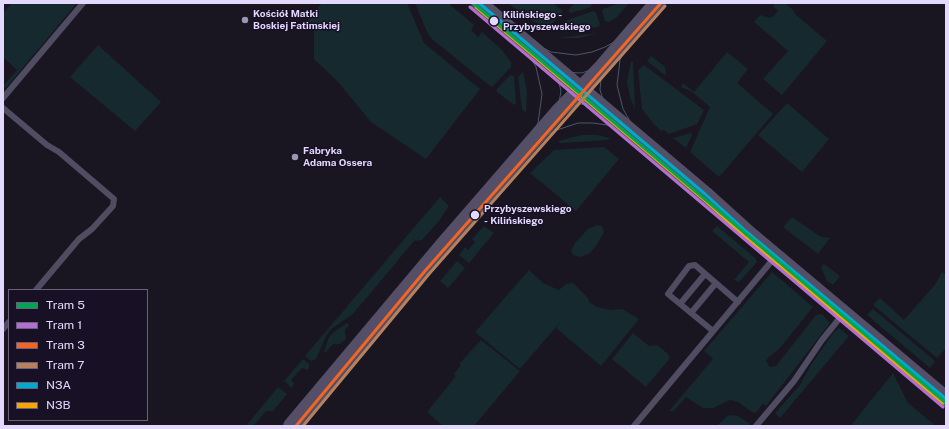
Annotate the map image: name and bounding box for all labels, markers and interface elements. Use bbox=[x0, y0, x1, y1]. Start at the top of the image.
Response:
place label: Kościół Matki Boskiej Fatimskiej bbox=[253, 8, 340, 32]
place label: Kilińskiego - Przybyszewskiego bbox=[503, 9, 591, 32]
marker: Kościół Matki Boskiej Fatimskiej bbox=[240, 15, 250, 25]
marker: Kilińskiego - Przybyszewskiego bbox=[488, 15, 500, 27]
place label: Fabryka Adama Ossera bbox=[303, 145, 372, 168]
marker: Fabryka Adama Ossera bbox=[290, 152, 300, 162]
place label: Przybyszewskiego - Kilińskiego bbox=[484, 203, 572, 226]
marker: Przybyszewskiego - Kilińskiego bbox=[469, 209, 481, 221]
legend bbox=[8, 289, 148, 421]
text: Tram 5 bbox=[46, 298, 85, 312]
text: Tram 1 bbox=[46, 318, 82, 332]
text: Tram 3 bbox=[46, 338, 85, 352]
text: Tram 7 bbox=[46, 358, 84, 372]
text: N3A bbox=[46, 378, 71, 392]
text: N3B bbox=[46, 398, 71, 412]

